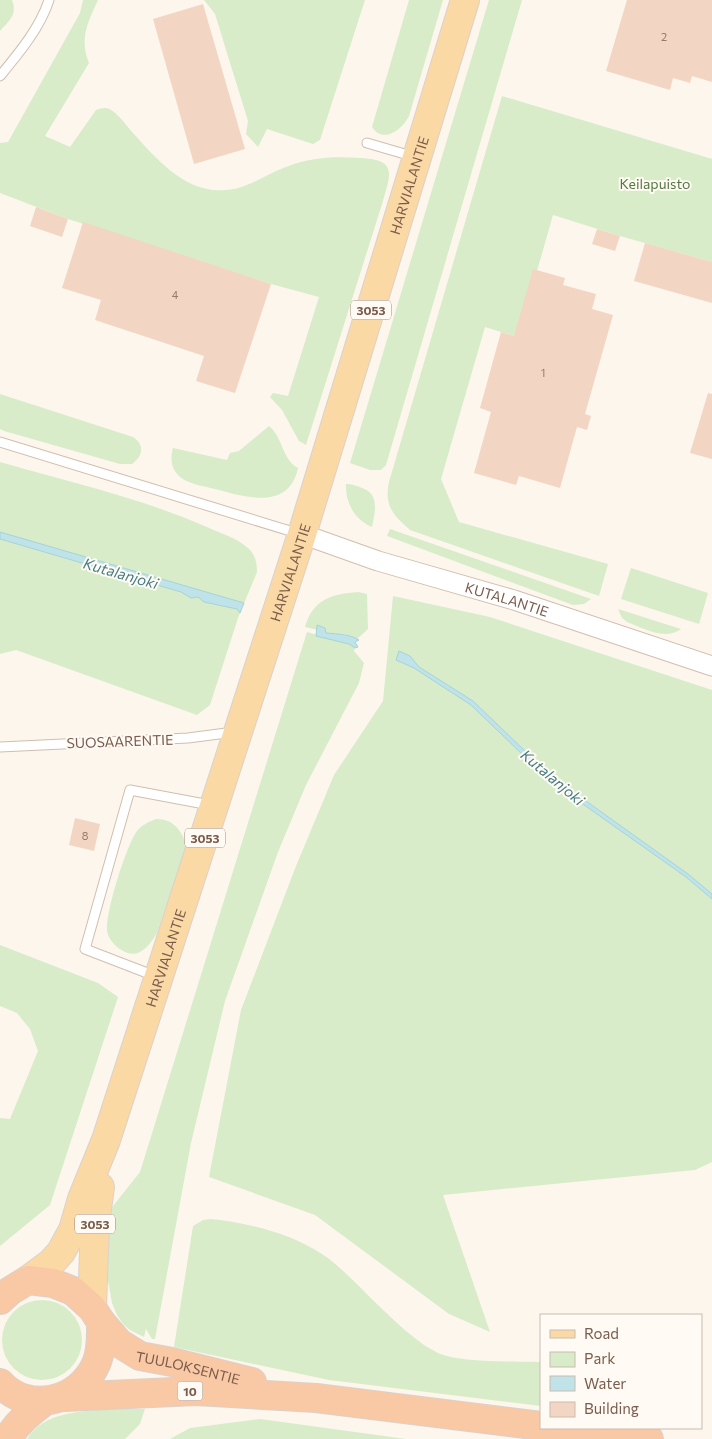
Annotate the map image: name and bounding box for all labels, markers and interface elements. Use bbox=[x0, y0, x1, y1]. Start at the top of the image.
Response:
house number: 2 bbox=[661, 30, 667, 43]
street label: HARVIALANTIE bbox=[385, 134, 431, 237]
park label: Keilapuisto bbox=[620, 175, 690, 192]
house number: 4 bbox=[172, 288, 179, 301]
road number: 3053 bbox=[351, 300, 391, 320]
house number: 1 bbox=[541, 366, 545, 379]
street label: HARVIALANTIE bbox=[266, 521, 313, 624]
water label: Kutalanjoki bbox=[81, 554, 162, 593]
street label: KUTALANTIE bbox=[463, 578, 551, 619]
street label: SUOSAARENTIE bbox=[66, 731, 174, 751]
water label: Kutalanjoki bbox=[518, 745, 589, 809]
road number: 3053 bbox=[185, 828, 225, 848]
house number: 8 bbox=[82, 829, 89, 842]
street label: HARVIALANTIE bbox=[141, 907, 189, 1009]
road number: 3053 bbox=[75, 1214, 115, 1234]
legend bbox=[540, 1314, 702, 1429]
text: Road bbox=[584, 1324, 619, 1342]
street label: TUULOKSENTIE bbox=[135, 1347, 242, 1387]
text: Park bbox=[584, 1349, 615, 1367]
text: Water bbox=[584, 1374, 626, 1392]
road number: 10 bbox=[178, 1382, 202, 1400]
text: Building bbox=[584, 1399, 639, 1417]

